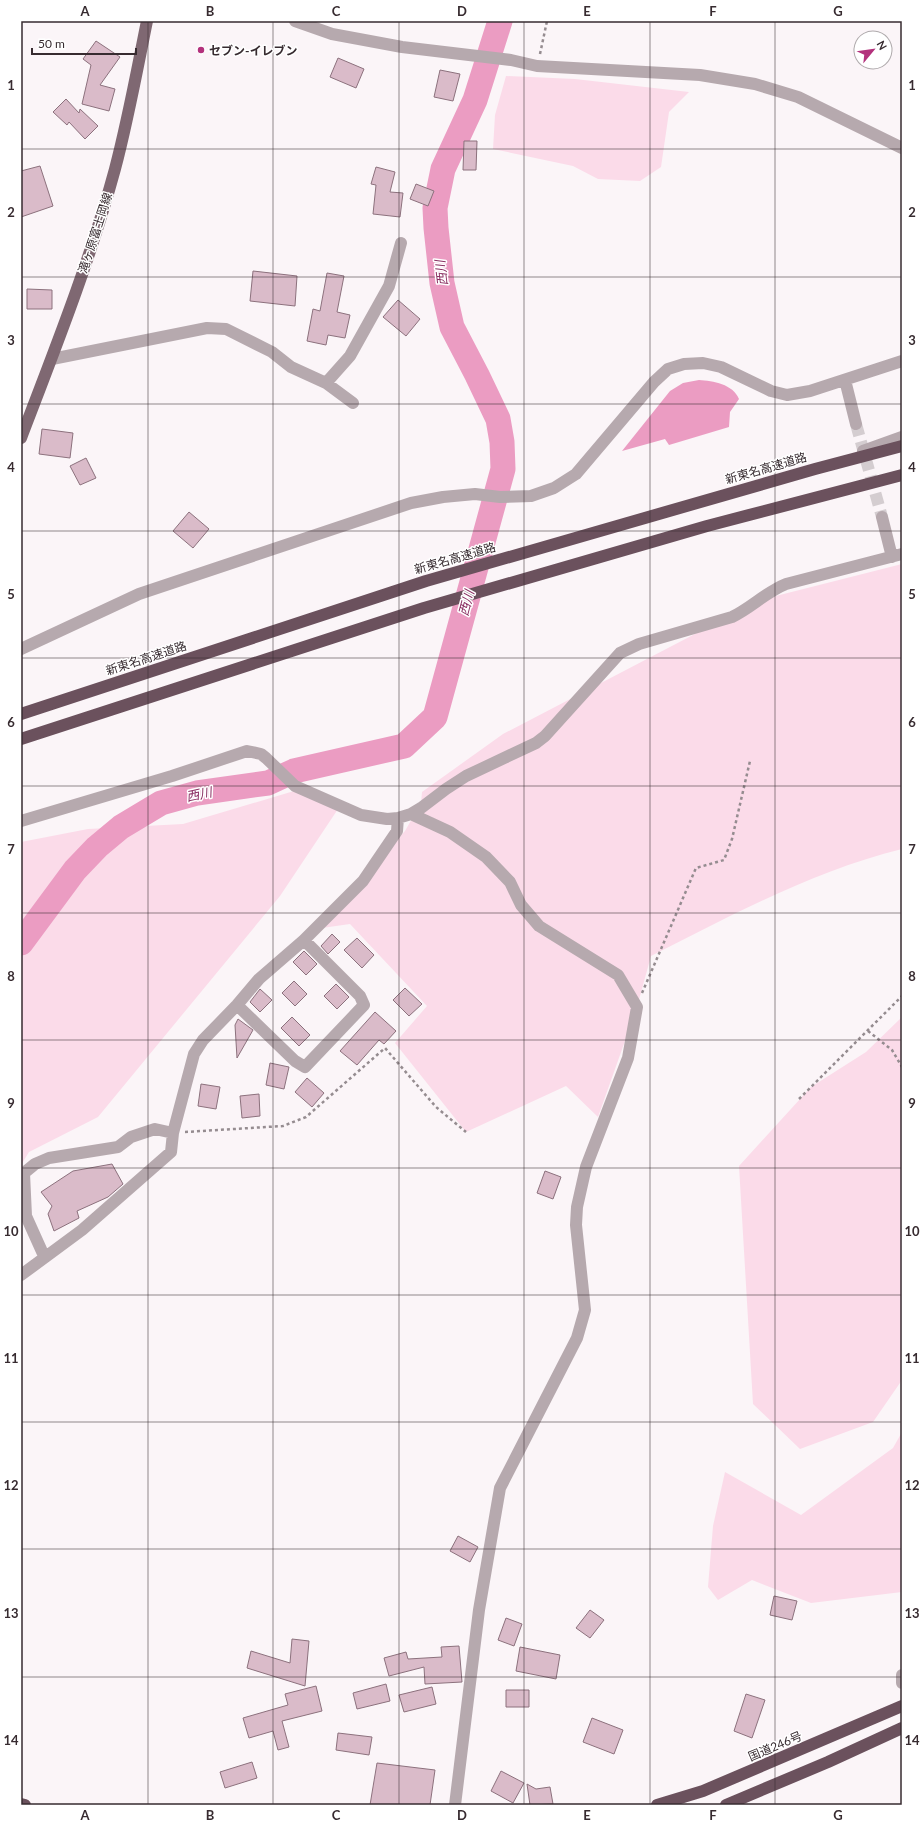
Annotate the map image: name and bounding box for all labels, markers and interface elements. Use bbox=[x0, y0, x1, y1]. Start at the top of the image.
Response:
text: A bbox=[79, 3, 90, 19]
text: B bbox=[206, 3, 215, 19]
text: C bbox=[332, 3, 341, 19]
text: D bbox=[457, 3, 467, 19]
text: E bbox=[583, 3, 591, 19]
text: F bbox=[709, 3, 717, 19]
text: G bbox=[833, 3, 843, 19]
scale bar bbox=[32, 30, 136, 56]
north arrow bbox=[853, 30, 893, 70]
text: 50 m bbox=[38, 36, 65, 51]
text: N bbox=[874, 38, 890, 52]
place label: セブン-イレブン bbox=[209, 43, 297, 58]
marker: セブン-イレブン bbox=[196, 45, 206, 55]
text: 1 bbox=[7, 77, 15, 93]
text: 1 bbox=[908, 77, 916, 93]
street label: 滝ヶ原富士岡線 bbox=[75, 191, 115, 275]
text: 2 bbox=[7, 204, 15, 220]
text: 2 bbox=[908, 204, 916, 220]
water label: 西川 bbox=[431, 257, 451, 287]
text: 3 bbox=[7, 332, 15, 348]
text: 3 bbox=[908, 332, 916, 348]
street label: 新東名高速道路 bbox=[724, 449, 808, 487]
text: 4 bbox=[7, 459, 15, 475]
text: 4 bbox=[908, 459, 916, 475]
street label: 新東名高速道路 bbox=[413, 539, 497, 577]
text: 5 bbox=[7, 586, 15, 602]
water label: 西川 bbox=[455, 586, 478, 618]
text: 5 bbox=[908, 586, 916, 602]
street label: 新東名高速道路 bbox=[104, 638, 188, 678]
text: 6 bbox=[7, 714, 15, 730]
text: 6 bbox=[908, 714, 916, 730]
water label: 西川 bbox=[185, 783, 215, 805]
text: 7 bbox=[7, 841, 15, 857]
text: 7 bbox=[908, 841, 916, 857]
text: 8 bbox=[7, 968, 15, 984]
text: 8 bbox=[908, 968, 916, 984]
text: 9 bbox=[7, 1095, 15, 1111]
text: 9 bbox=[908, 1095, 916, 1111]
text: 10 bbox=[3, 1223, 19, 1239]
text: 10 bbox=[904, 1223, 920, 1239]
text: 11 bbox=[3, 1350, 19, 1366]
text: 11 bbox=[904, 1350, 920, 1366]
text: 12 bbox=[3, 1477, 19, 1493]
text: 12 bbox=[904, 1477, 920, 1493]
text: 13 bbox=[3, 1605, 19, 1621]
text: 13 bbox=[904, 1605, 920, 1621]
street label: 国道246号 bbox=[746, 1728, 804, 1764]
text: 14 bbox=[3, 1732, 19, 1748]
text: 14 bbox=[904, 1732, 920, 1748]
text: A bbox=[79, 1807, 90, 1823]
text: B bbox=[206, 1807, 215, 1823]
text: C bbox=[332, 1807, 341, 1823]
text: D bbox=[457, 1807, 467, 1823]
text: E bbox=[583, 1807, 591, 1823]
text: F bbox=[709, 1807, 717, 1823]
text: G bbox=[833, 1807, 843, 1823]

